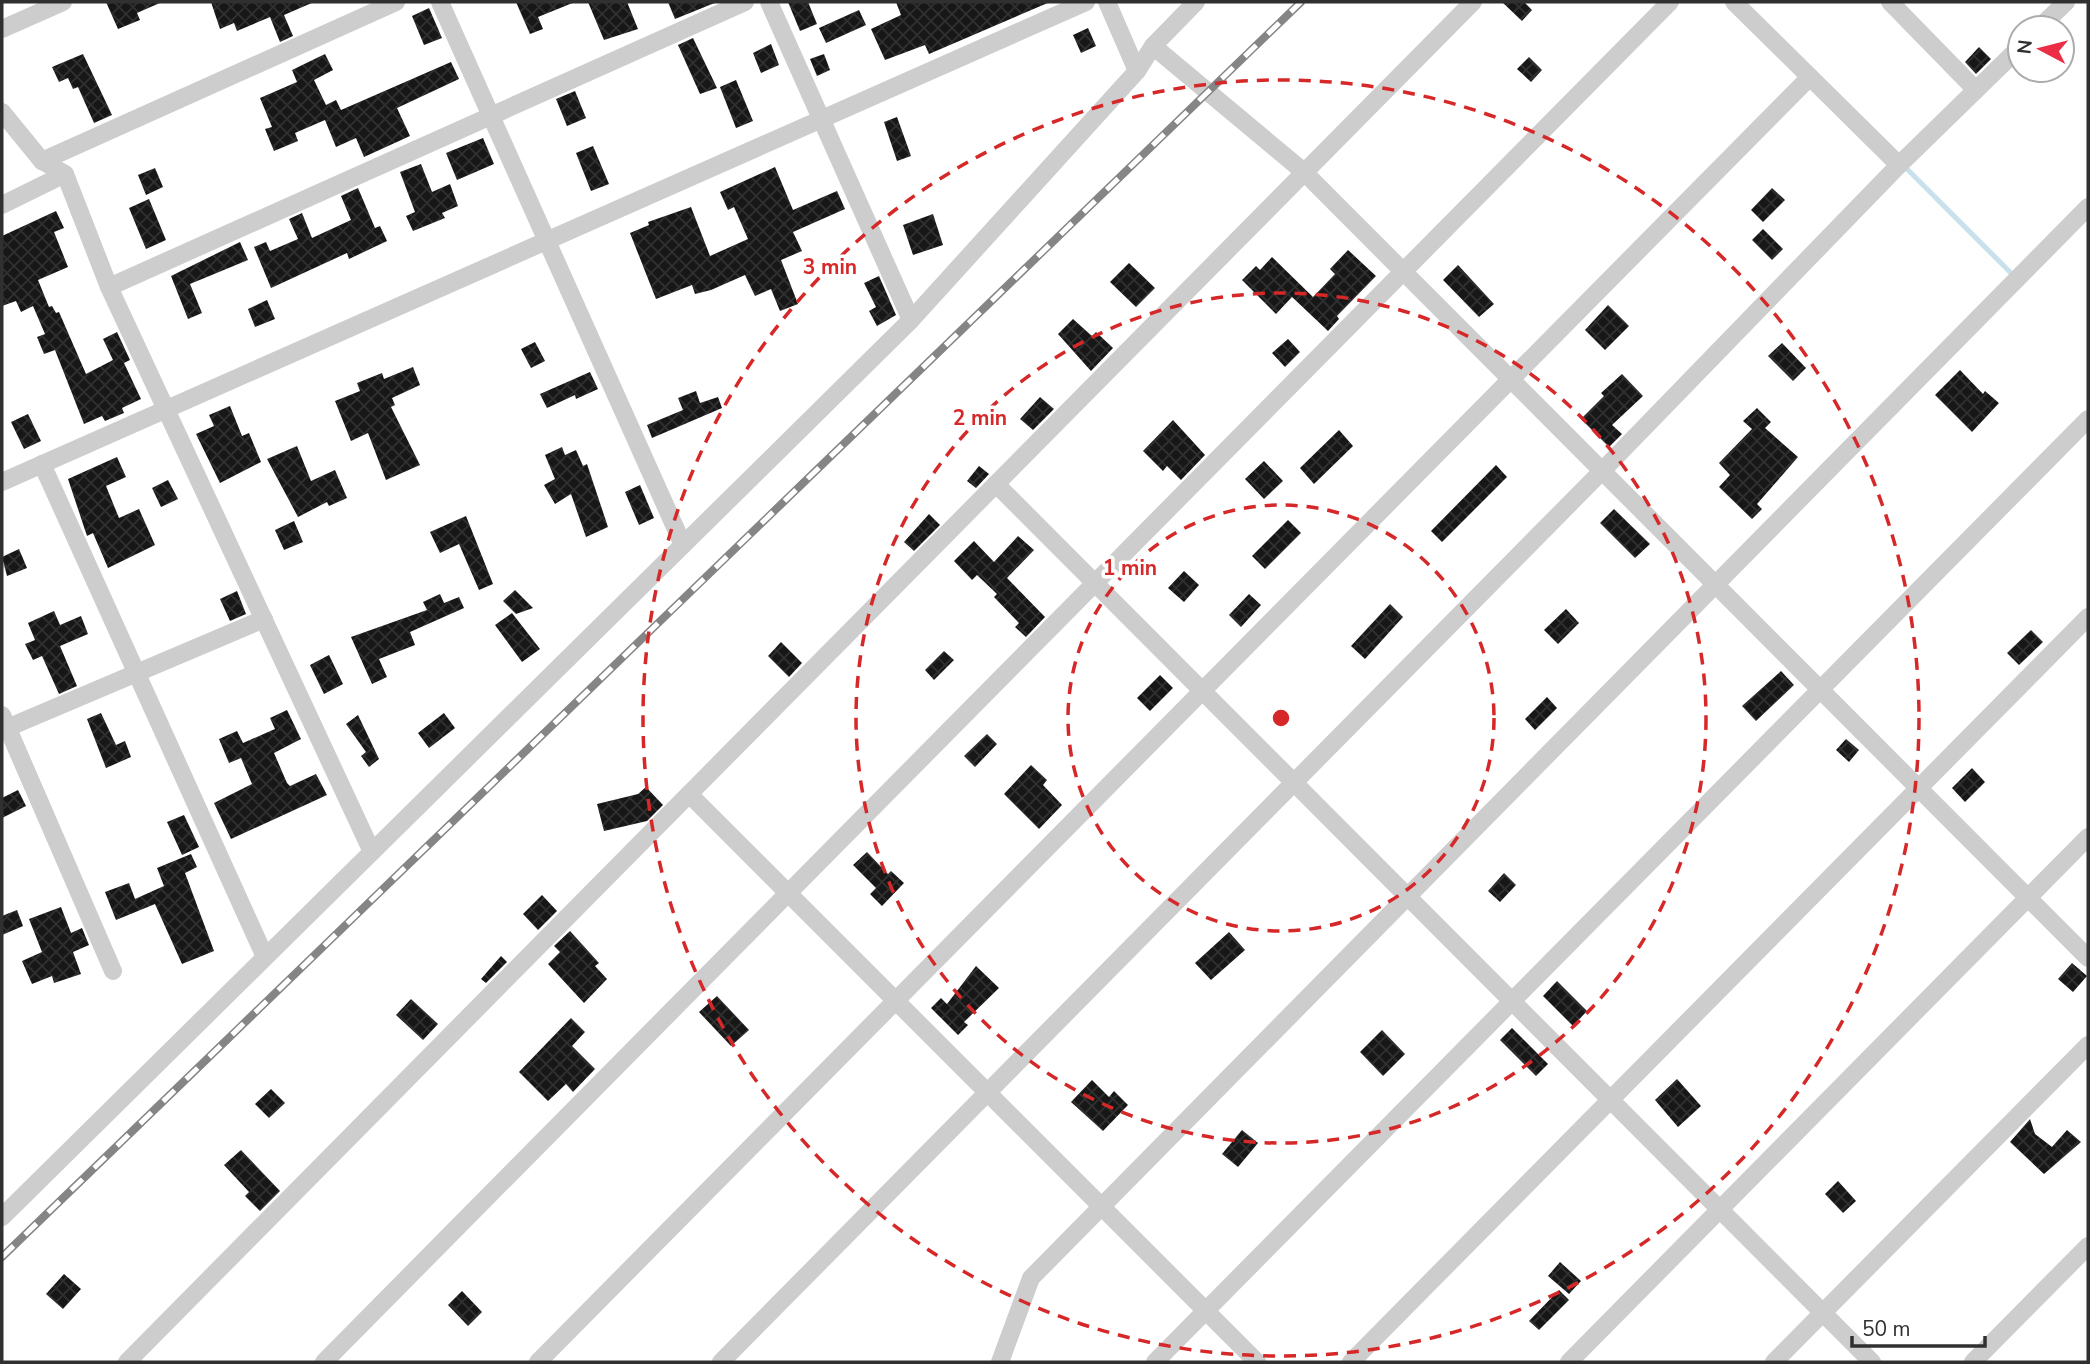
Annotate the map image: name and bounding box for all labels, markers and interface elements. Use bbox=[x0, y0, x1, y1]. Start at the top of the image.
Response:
north arrow bbox=[2006, 14, 2076, 84]
text: N bbox=[2011, 38, 2039, 56]
text: 3 min bbox=[803, 253, 857, 281]
text: 2 min bbox=[953, 404, 1007, 432]
text: 1 min bbox=[1103, 554, 1157, 582]
centre of rings bbox=[1269, 706, 1293, 730]
scale bar bbox=[1852, 1304, 1985, 1348]
text: 50 m bbox=[1862, 1315, 1911, 1343]

